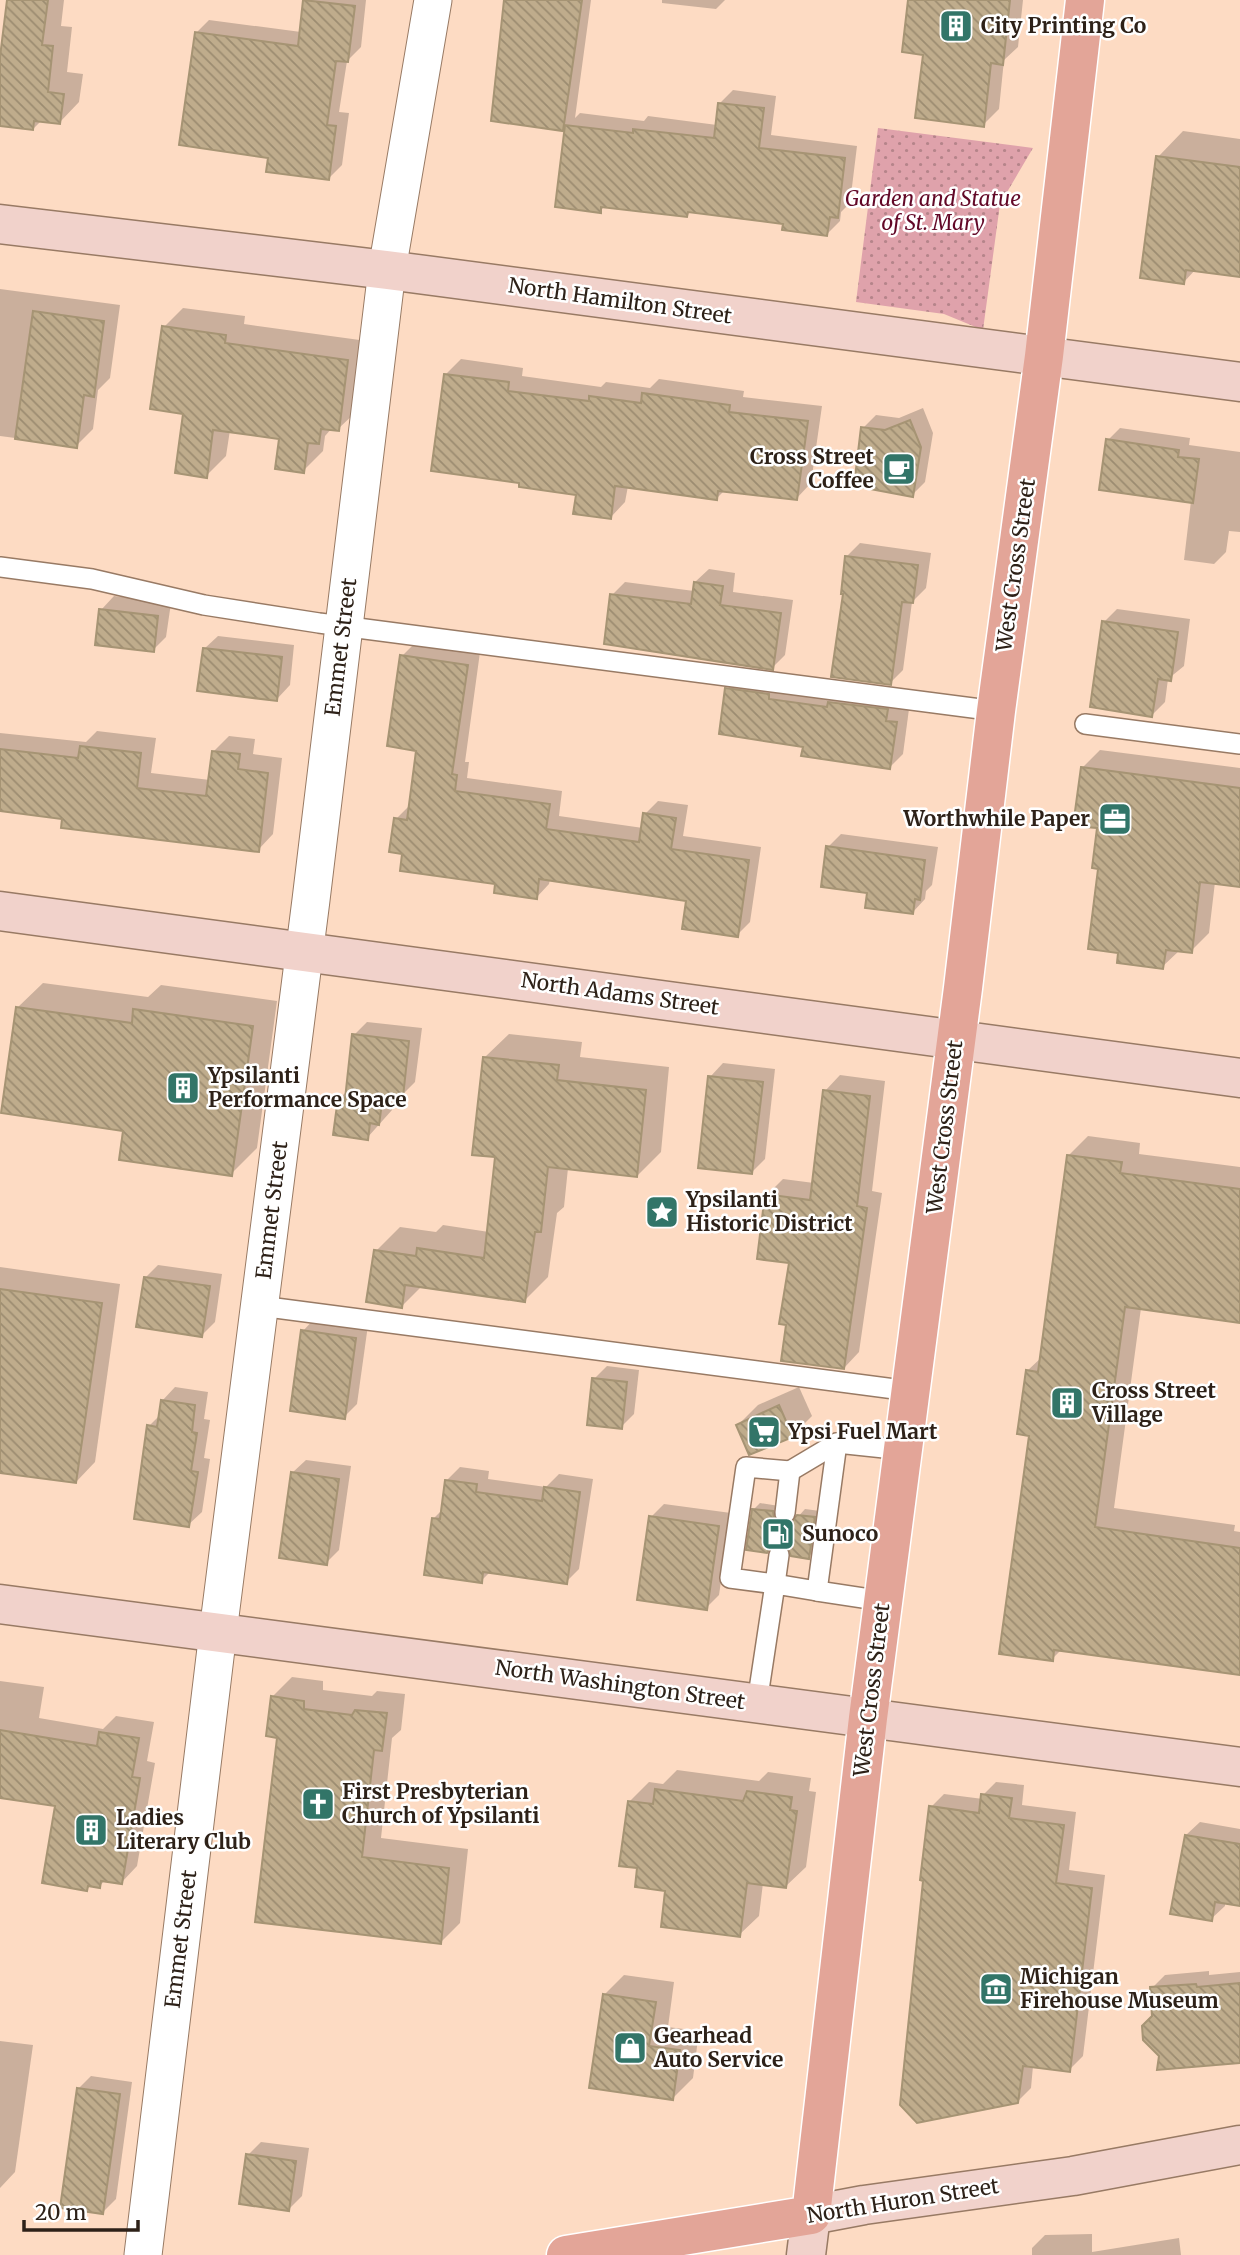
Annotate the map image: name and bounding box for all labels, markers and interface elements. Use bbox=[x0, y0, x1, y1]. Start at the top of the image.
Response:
building icon: City Printing Co bbox=[937, 7, 975, 45]
place label: City Printing Co bbox=[981, 12, 1146, 39]
park label: Garden and Statue of St. Mary bbox=[845, 185, 1021, 236]
street label: North Hamilton Street bbox=[507, 271, 734, 330]
place label: Cross Street Coffee bbox=[750, 443, 875, 494]
cafe icon: Cross Street Coffee bbox=[880, 450, 918, 488]
street label: West Cross Street bbox=[990, 476, 1041, 654]
street label: Emmet Street bbox=[319, 576, 362, 718]
office icon: Worthwhile Paper bbox=[1096, 800, 1134, 838]
place label: Worthwhile Paper bbox=[902, 805, 1090, 832]
street label: North Adams Street bbox=[519, 966, 721, 1021]
street label: West Cross Street bbox=[920, 1039, 969, 1216]
place label: Ypsilanti Performance Space bbox=[207, 1062, 407, 1113]
building icon: Ypsilanti Performance Space bbox=[164, 1069, 202, 1107]
street label: Emmet Street bbox=[250, 1139, 293, 1281]
place label: Ypsilanti Historic District bbox=[685, 1186, 853, 1237]
place icon: Ypsilanti Historic District bbox=[643, 1193, 681, 1231]
place label: Cross Street Village bbox=[1091, 1377, 1216, 1428]
building icon: Cross Street Village bbox=[1048, 1384, 1086, 1422]
supermarket icon: Ypsi Fuel Mart bbox=[745, 1413, 783, 1451]
place label: Ypsi Fuel Mart bbox=[787, 1418, 938, 1445]
fuel station icon: Sunoco bbox=[759, 1515, 797, 1553]
place label: Sunoco bbox=[802, 1520, 878, 1547]
street label: West Cross Street bbox=[847, 1602, 896, 1779]
street label: North Washington Street bbox=[493, 1654, 747, 1715]
place label: First Presbyterian Church of Ypsilanti bbox=[342, 1778, 539, 1829]
church icon: First Presbyterian Church of Ypsilanti bbox=[299, 1785, 337, 1823]
place label: Ladies Literary Club bbox=[116, 1804, 251, 1855]
building icon: Ladies Literary Club bbox=[72, 1811, 110, 1849]
street label: Emmet Street bbox=[159, 1868, 202, 2010]
place label: Michigan Firehouse Museum bbox=[1020, 1963, 1219, 2014]
museum icon: Michigan Firehouse Museum bbox=[977, 1970, 1015, 2008]
place label: Gearhead Auto Service bbox=[653, 2022, 783, 2073]
shop icon: Gearhead Auto Service bbox=[611, 2029, 649, 2067]
street label: North Huron Street bbox=[805, 2172, 1001, 2229]
scale bar bbox=[24, 2188, 138, 2232]
text: 20 m bbox=[35, 2199, 87, 2226]

